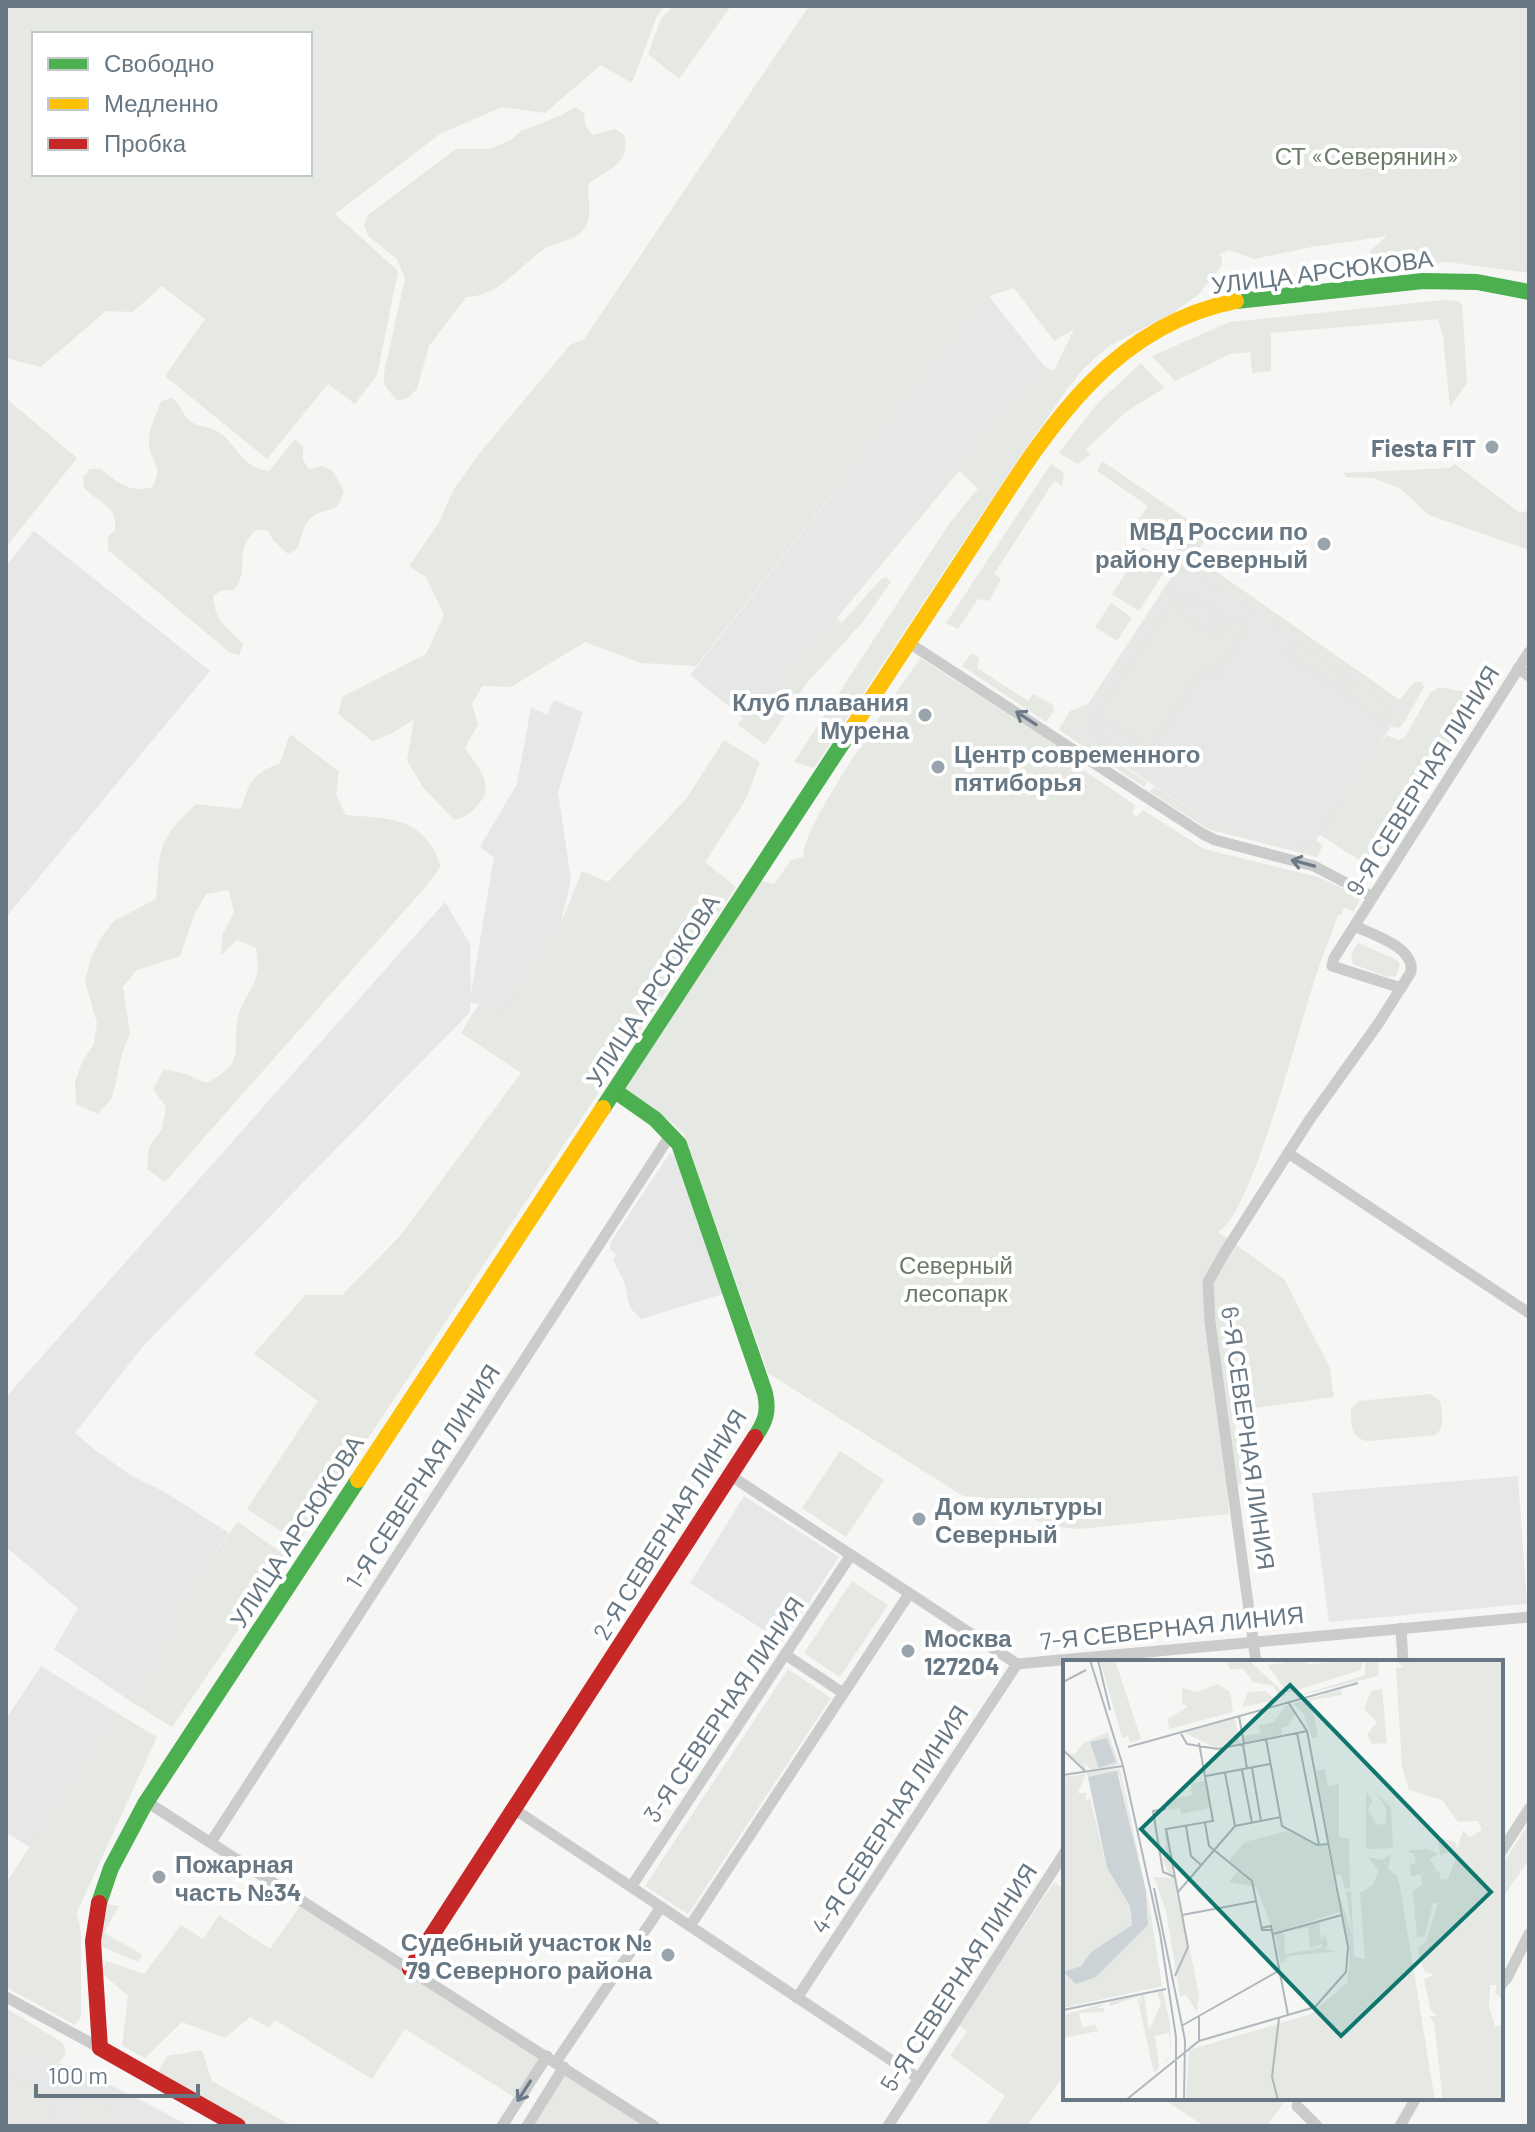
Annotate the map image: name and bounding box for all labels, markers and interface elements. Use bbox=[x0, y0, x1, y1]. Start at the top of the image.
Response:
legend bbox=[32, 32, 312, 176]
text: Свободно bbox=[104, 48, 214, 77]
text: Медленно bbox=[104, 88, 218, 117]
text: Пробка bbox=[104, 128, 187, 157]
park label: СТ «Северянин» bbox=[1275, 141, 1459, 170]
street label: УЛИЦА АРСЮКОВА bbox=[1210, 243, 1434, 299]
place label: Fiesta FIT bbox=[1371, 433, 1476, 462]
marker: Fiesta FIT bbox=[1483, 438, 1501, 456]
place label: МВД России по району Северный bbox=[1095, 516, 1308, 573]
marker: МВД России по району Северный bbox=[1315, 535, 1333, 553]
street label: 9-Я СЕВЕРНАЯ ЛИНИЯ bbox=[1339, 660, 1505, 900]
place label: Клуб плавания Мурена bbox=[732, 687, 910, 744]
marker: Клуб плавания Мурена bbox=[916, 706, 934, 724]
one-way arrow bbox=[1015, 710, 1037, 727]
place label: Центр современного пятиборья bbox=[954, 739, 1200, 796]
marker: Центр современного пятиборья bbox=[929, 758, 947, 776]
one-way arrow bbox=[1290, 855, 1316, 870]
street label: УЛИЦА АРСЮКОВА bbox=[579, 889, 725, 1091]
park label: Северный лесопарк bbox=[899, 1250, 1013, 1307]
street label: 6-Я СЕВЕРНАЯ ЛИНИЯ bbox=[1216, 1304, 1282, 1572]
street label: 1-Я СЕВЕРНАЯ ЛИНИЯ bbox=[339, 1358, 505, 1594]
street label: 2-Я СЕВЕРНАЯ ЛИНИЯ bbox=[586, 1403, 752, 1645]
street label: УЛИЦА АРСЮКОВА bbox=[223, 1430, 369, 1632]
place label: Дом культуры Северный bbox=[935, 1491, 1103, 1548]
marker: Дом культуры Северный bbox=[910, 1510, 928, 1528]
street label: 3-Я СЕВЕРНАЯ ЛИНИЯ bbox=[637, 1591, 809, 1827]
street label: 7-Я СЕВЕРНАЯ ЛИНИЯ bbox=[1039, 1599, 1305, 1655]
place label: Москва 127204 bbox=[924, 1623, 1012, 1680]
marker: Москва 127204 bbox=[899, 1642, 917, 1660]
inset map bbox=[1063, 1660, 1503, 2100]
street label: 4-Я СЕВЕРНАЯ ЛИНИЯ bbox=[804, 1699, 974, 1939]
place label: Пожарная часть №34 bbox=[175, 1849, 301, 1906]
street label: 5-Я СЕВЕРНАЯ ЛИНИЯ bbox=[873, 1858, 1043, 2096]
marker: Пожарная часть №34 bbox=[150, 1868, 168, 1886]
place label: Судебный участок № 79 Северного района bbox=[401, 1927, 653, 1984]
marker: Судебный участок № 79 Северного района bbox=[659, 1946, 677, 1964]
scale bar bbox=[36, 2048, 198, 2098]
text: 100 m bbox=[48, 2060, 108, 2089]
one-way arrow bbox=[516, 2079, 532, 2102]

